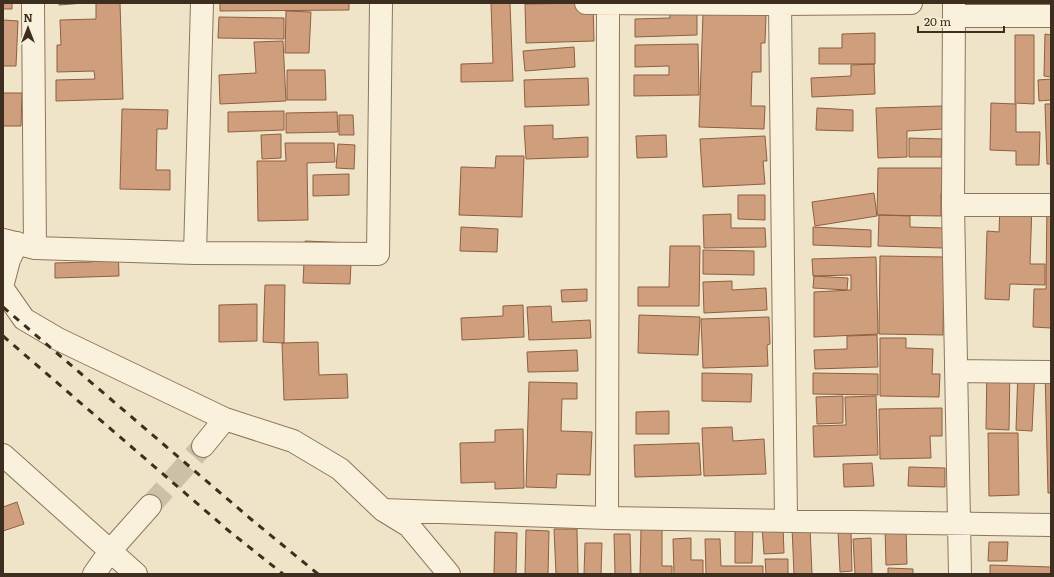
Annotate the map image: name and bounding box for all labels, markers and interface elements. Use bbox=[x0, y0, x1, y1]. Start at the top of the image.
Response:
north arrow bbox=[8, 8, 48, 48]
scale bar bbox=[918, 8, 1004, 34]
text: N bbox=[23, 9, 33, 25]
text: 20 m bbox=[924, 12, 951, 30]

